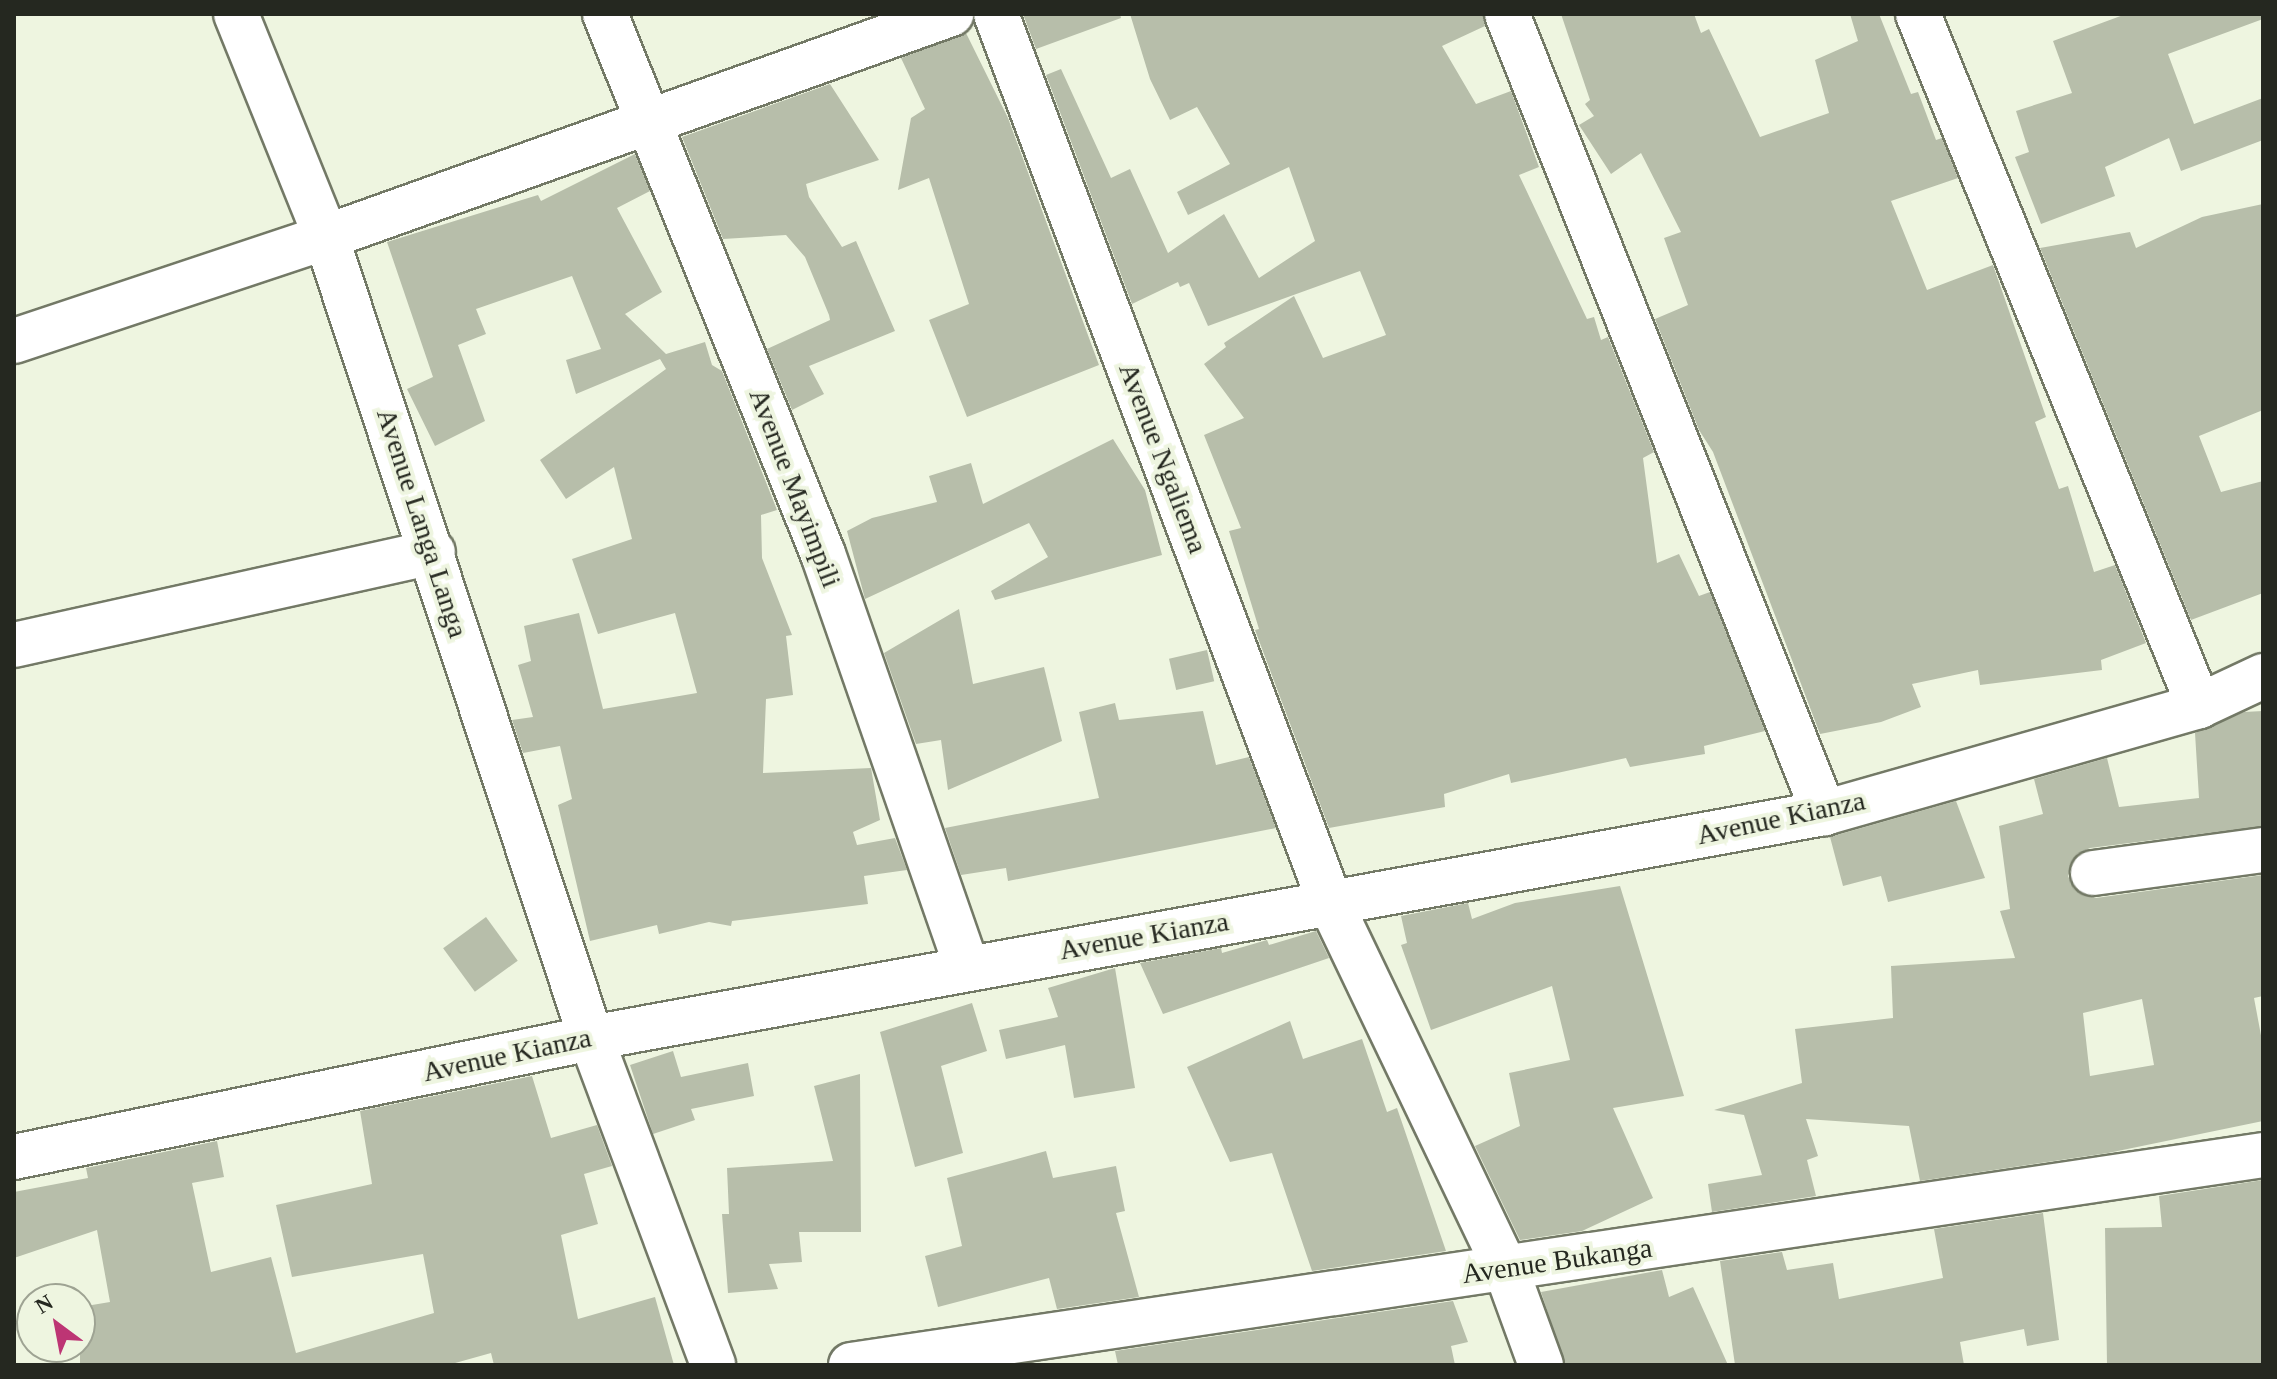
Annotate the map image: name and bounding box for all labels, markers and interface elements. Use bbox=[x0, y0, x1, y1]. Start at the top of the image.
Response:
street label: Avenue Ngaliema bbox=[1111, 358, 1215, 558]
street label: Avenue Mayimpili bbox=[742, 384, 848, 592]
street label: Avenue Langa Langa bbox=[369, 404, 475, 642]
street label: Avenue Kianza bbox=[1694, 784, 1868, 852]
street label: Avenue Kianza bbox=[1057, 905, 1231, 967]
street label: Avenue Kianza bbox=[420, 1021, 594, 1089]
street label: Avenue Bukanga bbox=[1460, 1231, 1654, 1291]
north arrow bbox=[16, 1283, 96, 1363]
text: N bbox=[31, 1289, 57, 1319]

